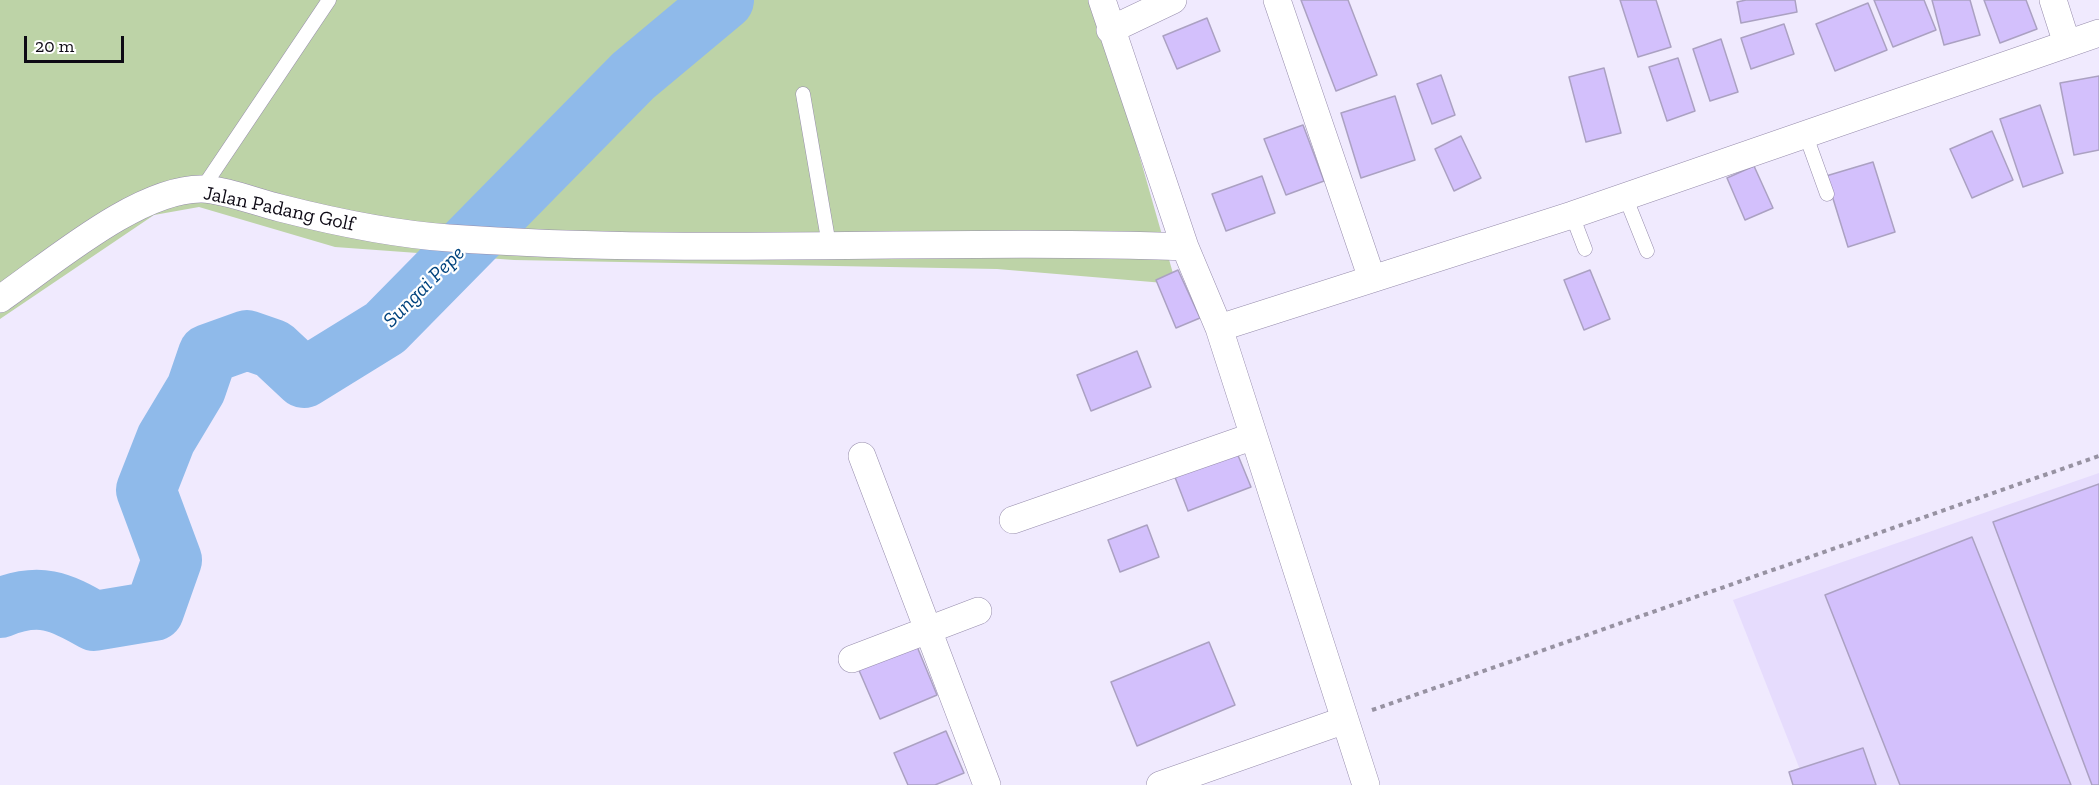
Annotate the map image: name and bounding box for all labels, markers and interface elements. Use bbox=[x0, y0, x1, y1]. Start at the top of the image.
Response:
scale bar bbox=[27, 24, 128, 62]
text: 20 m bbox=[35, 35, 74, 57]
street label: Jalan Padang Golf bbox=[201, 181, 357, 237]
water label: Sungai Pepe bbox=[378, 241, 470, 333]

